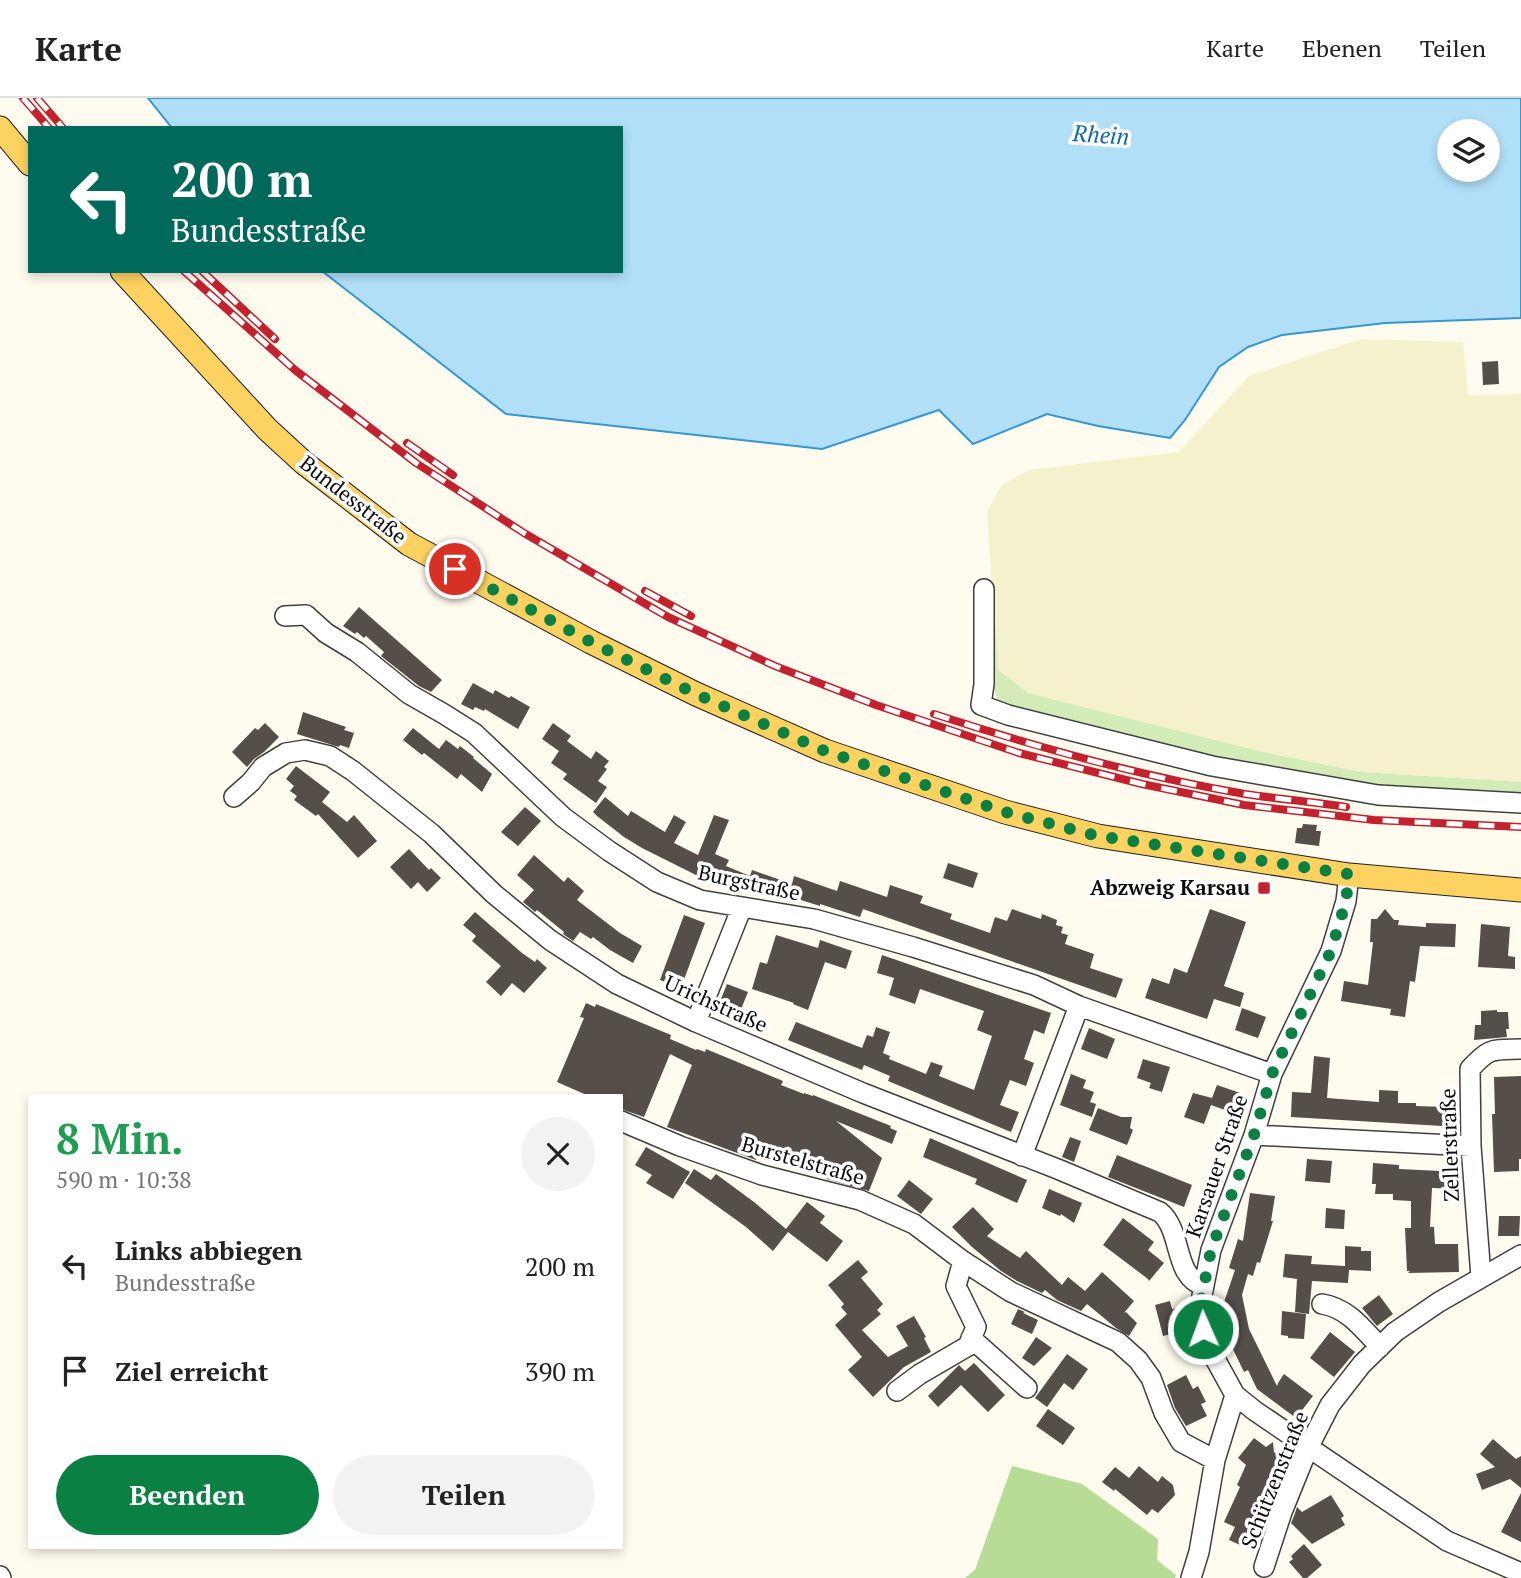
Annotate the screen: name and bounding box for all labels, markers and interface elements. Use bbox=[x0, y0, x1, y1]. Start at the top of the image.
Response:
text: Karte bbox=[35, 27, 122, 70]
text: Karte bbox=[1206, 32, 1264, 64]
text: Ebenen bbox=[1302, 32, 1382, 64]
text: Teilen bbox=[1420, 32, 1486, 64]
water label: Rhein bbox=[1071, 117, 1130, 152]
map controls bbox=[1437, 119, 1500, 182]
button: layers bbox=[1437, 119, 1500, 182]
text: 200 m bbox=[171, 146, 313, 211]
icon: left bbox=[56, 154, 147, 245]
text: Bundesstraße bbox=[171, 209, 366, 251]
street label: Bundesstraße bbox=[294, 449, 413, 550]
pin bbox=[425, 539, 485, 599]
icon: arrive bbox=[436, 550, 474, 588]
street label: Burgstraße bbox=[696, 858, 803, 906]
place label: Abzweig Karsau bbox=[1090, 873, 1250, 901]
marker: Abzweig Karsau bbox=[1256, 880, 1272, 896]
street label: Urichstraße bbox=[660, 968, 772, 1038]
street label: Zellerstraße bbox=[1433, 1088, 1465, 1202]
street label: Karsauer Straße bbox=[1178, 1090, 1254, 1241]
text: 8 Min. bbox=[56, 1110, 184, 1166]
button: close bbox=[521, 1117, 595, 1191]
street label: Burstelstraße bbox=[739, 1129, 868, 1191]
text: 590 m · 10:38 bbox=[56, 1164, 191, 1195]
text: Links abbiegen bbox=[115, 1233, 303, 1267]
icon: left bbox=[56, 1247, 94, 1285]
text: 200 m bbox=[525, 1249, 595, 1283]
text: Bundesstraße bbox=[115, 1267, 255, 1298]
position arrow bbox=[1166, 1292, 1240, 1366]
icon: arrive bbox=[56, 1352, 94, 1390]
text: Ziel erreicht bbox=[115, 1354, 268, 1388]
text: 390 m bbox=[525, 1354, 595, 1388]
street label: Schützenstraße bbox=[1234, 1407, 1314, 1552]
button: Beenden bbox=[56, 1455, 319, 1535]
button: Teilen bbox=[333, 1455, 595, 1535]

